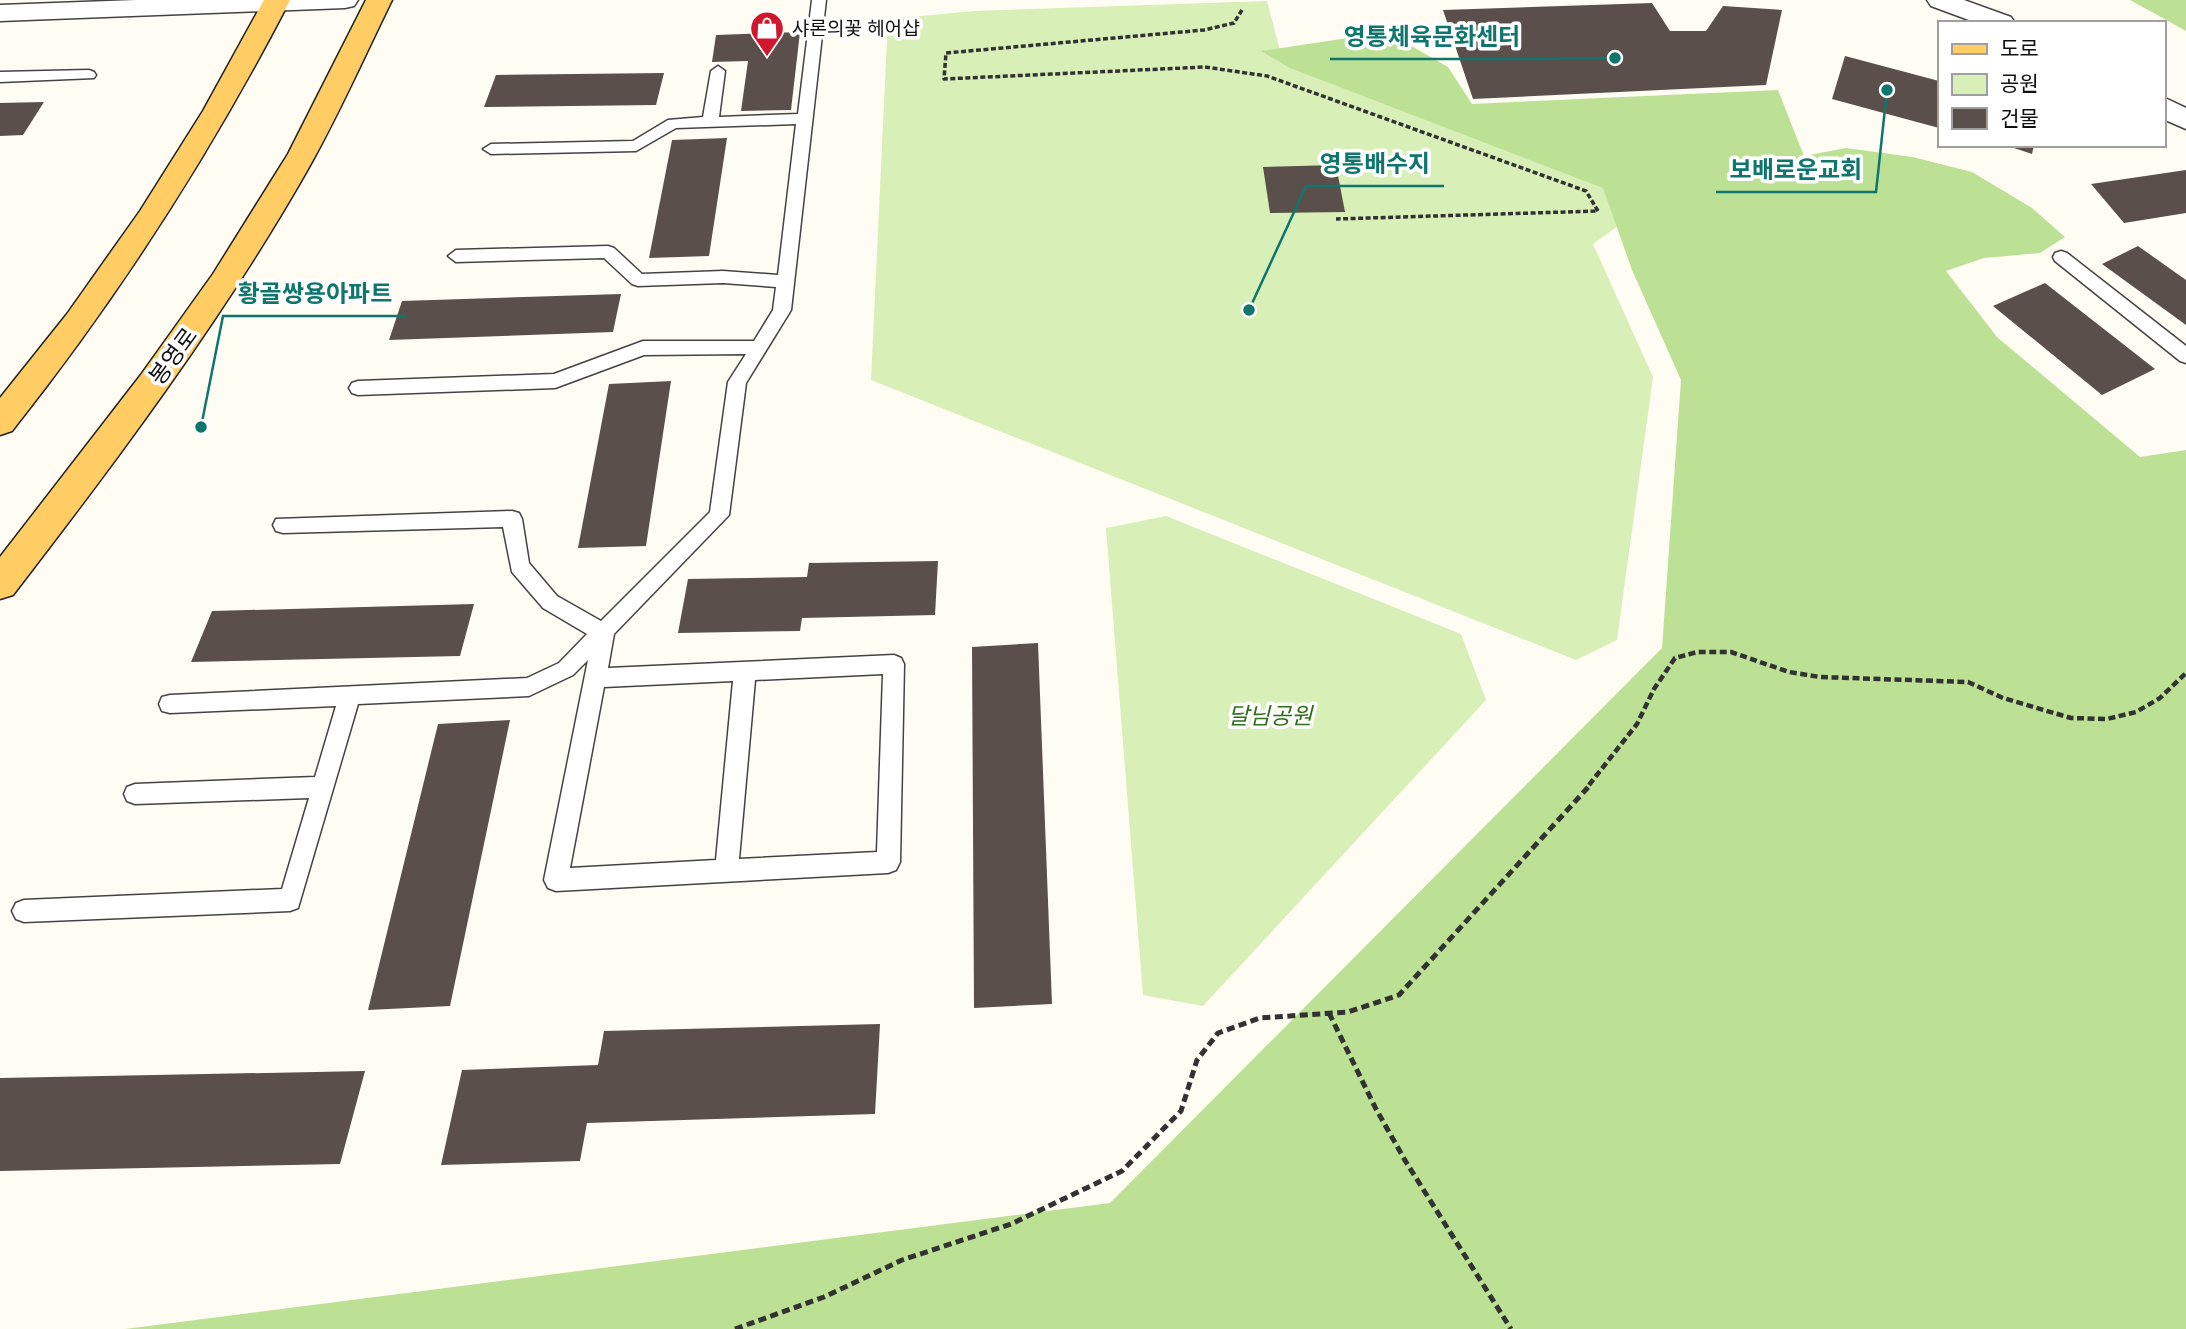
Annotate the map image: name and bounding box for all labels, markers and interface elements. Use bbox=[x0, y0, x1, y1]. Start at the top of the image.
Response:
shop icon: 샤론의꽃 헤어샵 bbox=[748, 9, 786, 58]
callout: 영통체육문화센터 bbox=[1330, 14, 1535, 59]
place label: 샤론의꽃 헤어샵 bbox=[792, 17, 920, 40]
legend bbox=[1938, 21, 2165, 147]
text: 영통체육문화센터 bbox=[1344, 22, 1520, 51]
text: 도로 bbox=[2000, 36, 2039, 62]
text: 공원 bbox=[2000, 71, 2039, 97]
text: 건물 bbox=[2000, 106, 2039, 132]
callout: 영통배수지 bbox=[1306, 141, 1444, 186]
callout: 보배로운교회 bbox=[1716, 147, 1876, 192]
text: 영통배수지 bbox=[1320, 149, 1430, 178]
text: 보배로운교회 bbox=[1730, 155, 1862, 184]
callout: 황골쌍용아파트 bbox=[223, 271, 406, 316]
text: 황골쌍용아파트 bbox=[238, 279, 392, 308]
street label: 봉영로 bbox=[143, 322, 203, 390]
park label: 달님공원 bbox=[1228, 702, 1314, 730]

